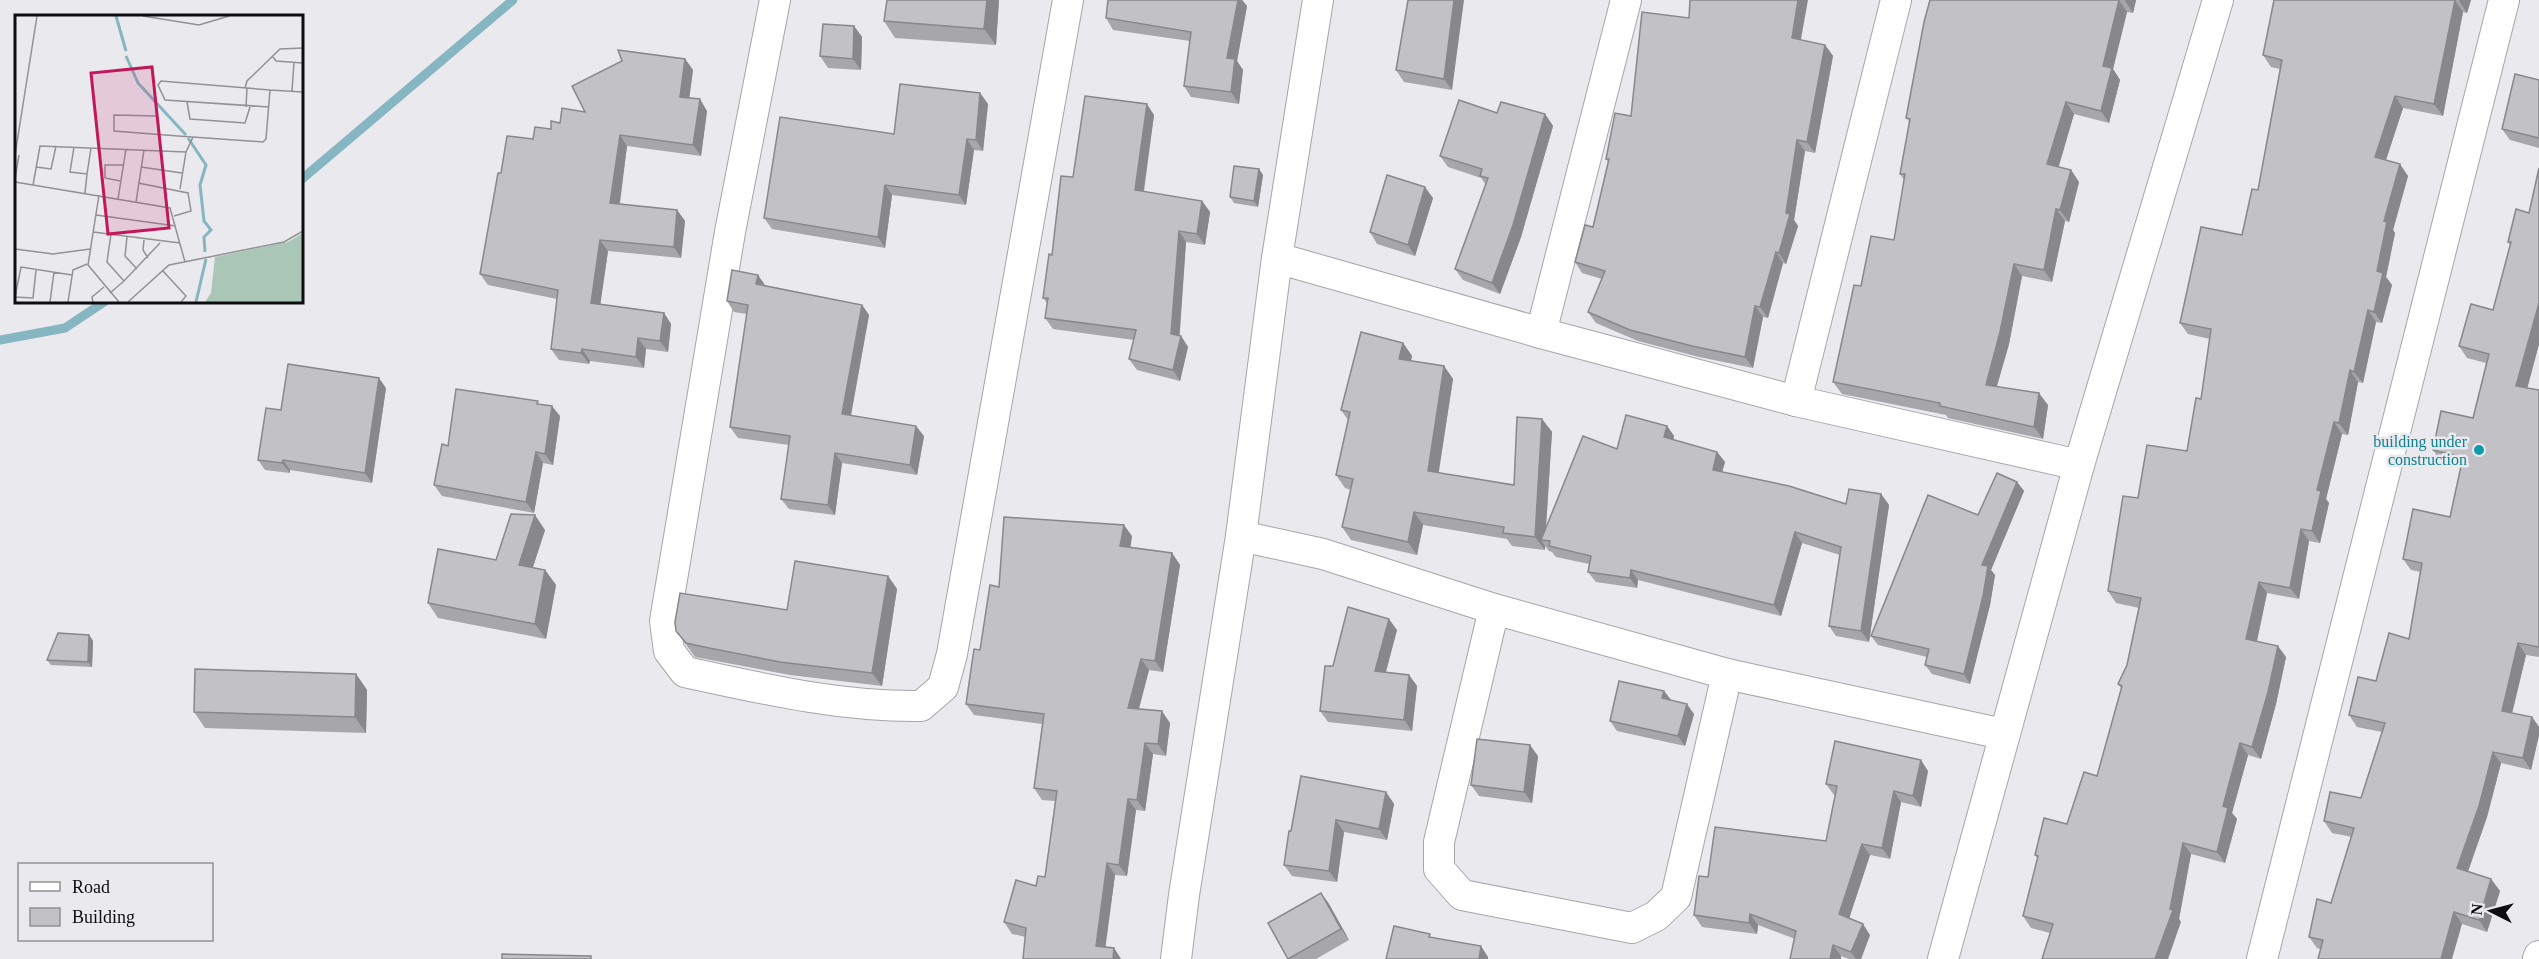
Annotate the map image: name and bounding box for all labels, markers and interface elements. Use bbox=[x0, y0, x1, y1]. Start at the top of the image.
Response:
inset map bbox=[15, 15, 303, 303]
place label: building under construction bbox=[2373, 433, 2468, 468]
marker: building under construction bbox=[2472, 443, 2486, 457]
legend bbox=[18, 863, 213, 941]
text: Road bbox=[72, 877, 110, 897]
north arrow bbox=[2461, 881, 2521, 941]
text: N bbox=[2468, 902, 2486, 916]
text: Building bbox=[72, 907, 135, 927]

